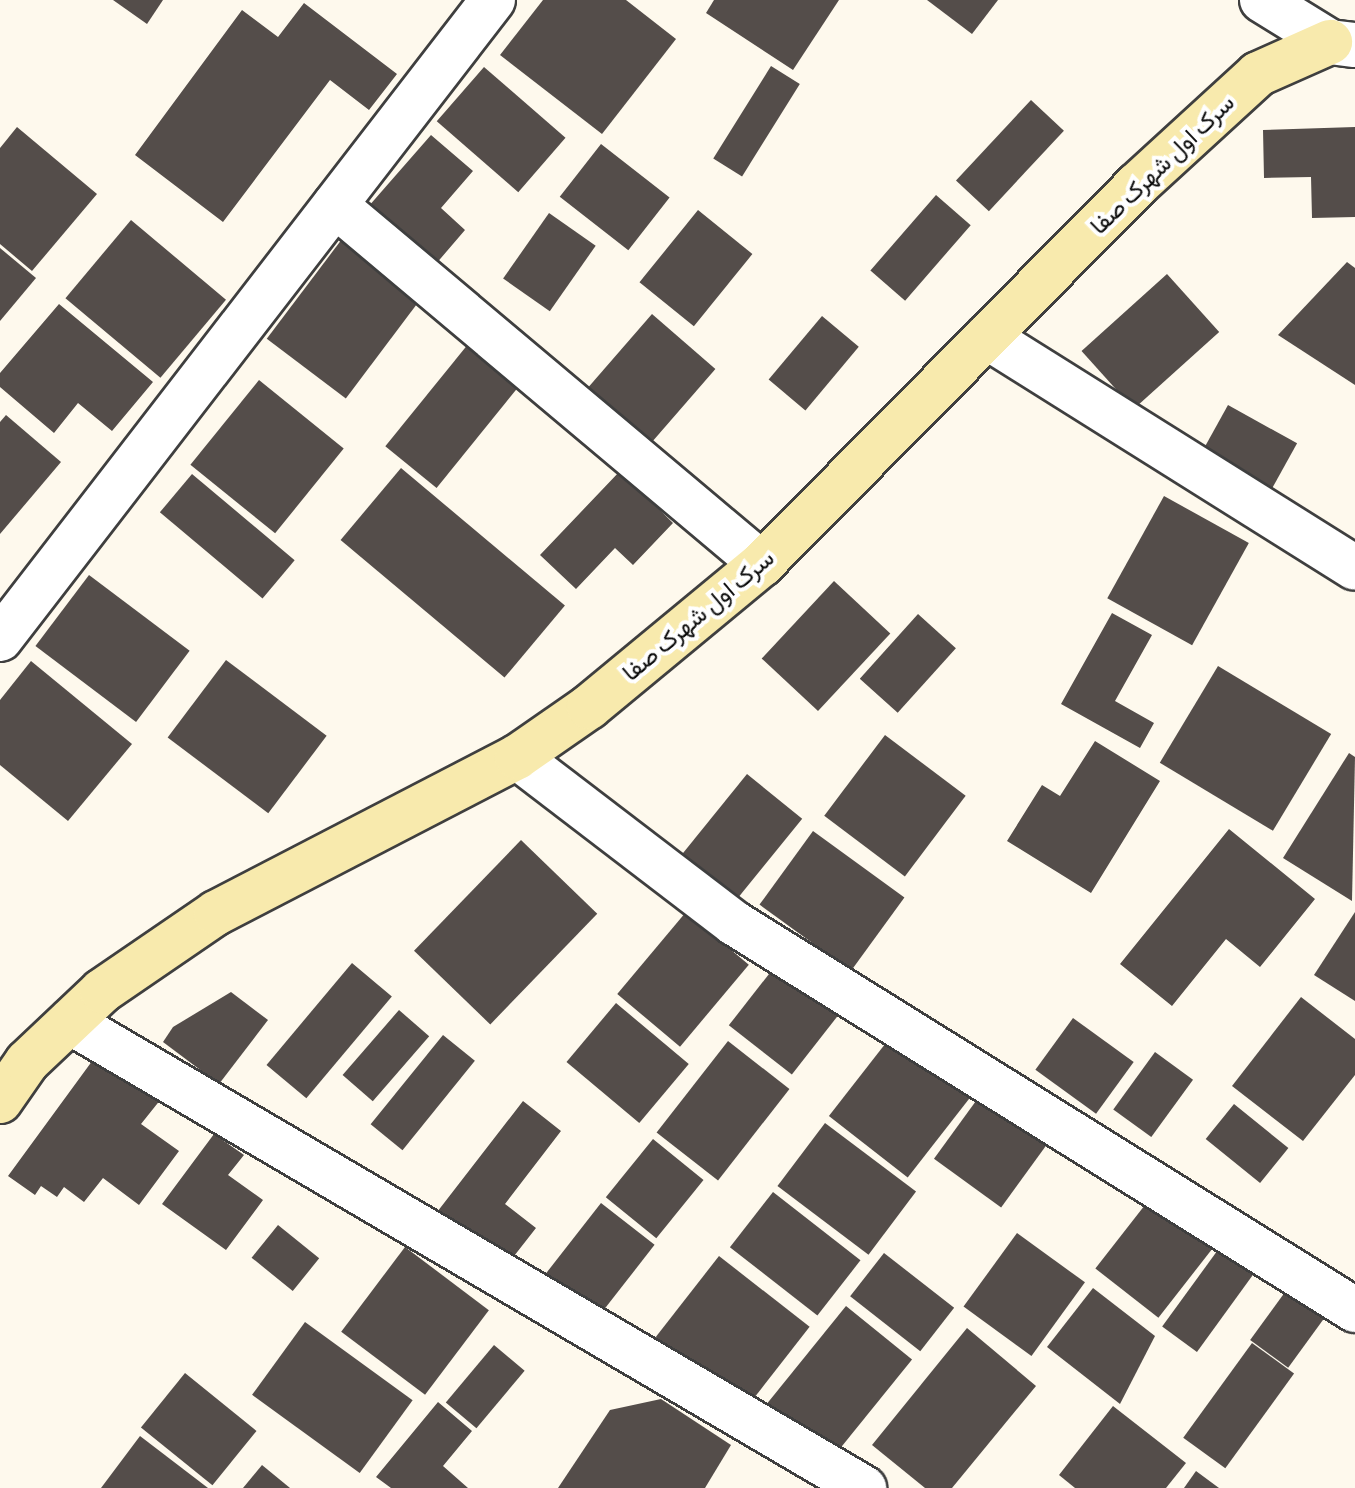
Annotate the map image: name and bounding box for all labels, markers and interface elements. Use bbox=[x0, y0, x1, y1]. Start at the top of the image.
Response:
street label: سرک اول شهرک صفا bbox=[1084, 88, 1240, 240]
street label: سرک اول شهرک صفا bbox=[616, 543, 780, 687]

